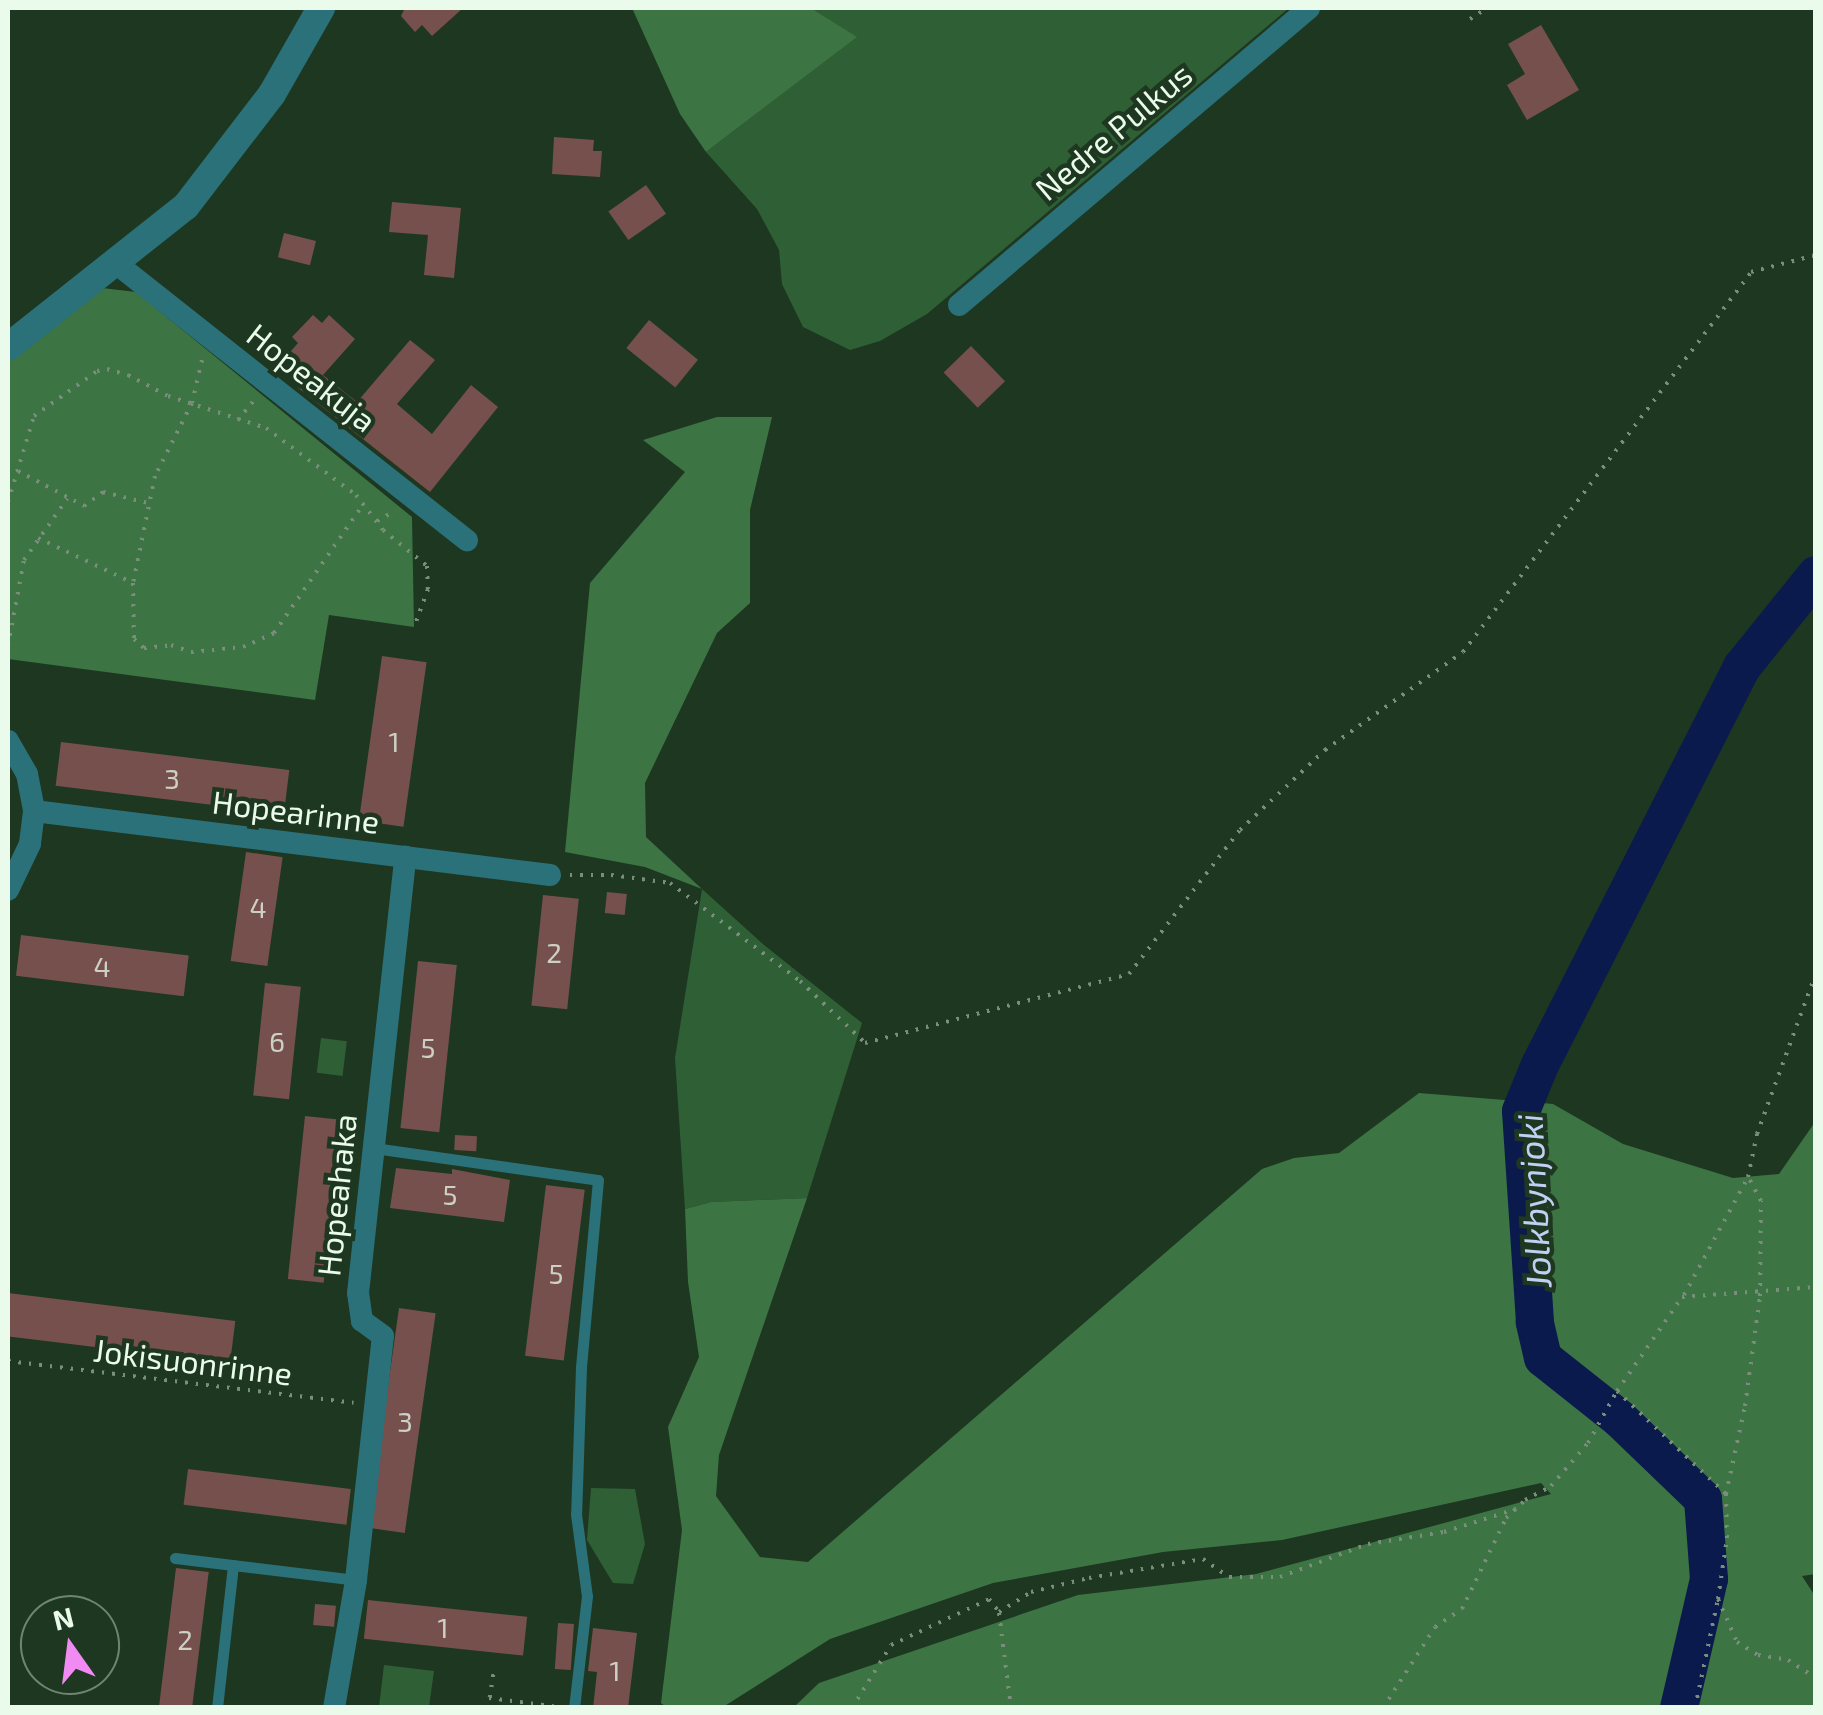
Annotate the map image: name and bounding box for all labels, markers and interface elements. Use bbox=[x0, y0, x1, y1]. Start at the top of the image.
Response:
street label: Nedre Pulkus bbox=[1027, 55, 1199, 207]
street label: Hopeakuja bbox=[240, 315, 384, 439]
house number: 1 bbox=[388, 724, 400, 758]
house number: 3 bbox=[164, 761, 180, 795]
street label: Hopearinne bbox=[210, 782, 382, 840]
house number: 4 bbox=[249, 890, 267, 924]
house number: 2 bbox=[546, 935, 562, 969]
house number: 4 bbox=[93, 949, 111, 983]
house number: 6 bbox=[269, 1024, 285, 1058]
house number: 5 bbox=[420, 1030, 436, 1064]
street label: Hopeahaka bbox=[308, 1112, 364, 1278]
water label: Jolkbynjoki bbox=[1507, 1113, 1559, 1289]
house number: 5 bbox=[442, 1177, 458, 1211]
house number: 5 bbox=[548, 1256, 564, 1290]
street label: Jokisuonrinne bbox=[92, 1330, 294, 1392]
house number: 3 bbox=[397, 1404, 413, 1438]
north arrow bbox=[20, 1595, 120, 1695]
text: N bbox=[49, 1599, 77, 1637]
house number: 1 bbox=[437, 1610, 449, 1644]
house number: 2 bbox=[177, 1622, 193, 1656]
house number: 1 bbox=[609, 1653, 621, 1687]

